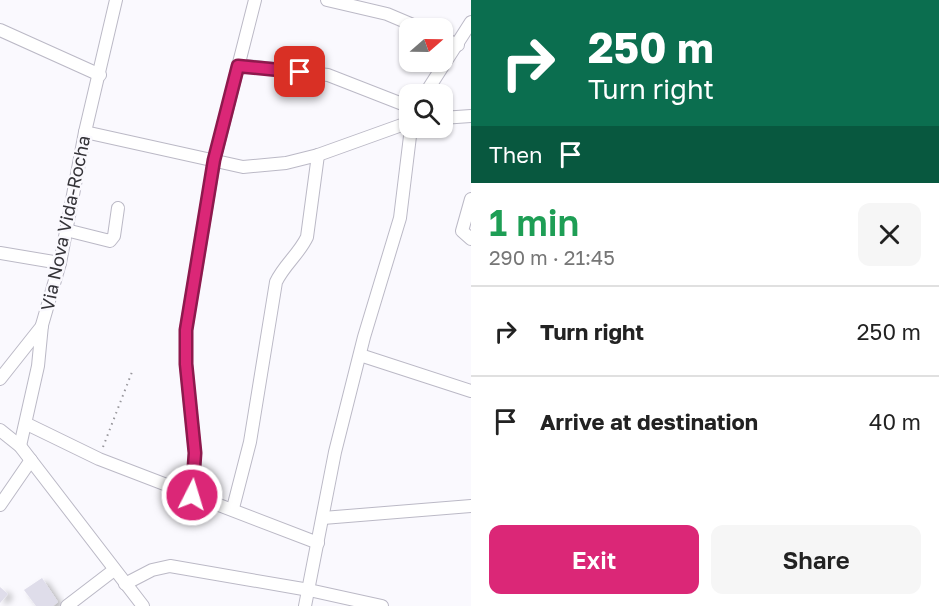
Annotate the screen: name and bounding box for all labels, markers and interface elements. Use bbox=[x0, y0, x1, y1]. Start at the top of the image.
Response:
north arrow bbox=[399, 18, 453, 72]
map controls bbox=[399, 18, 453, 138]
text: 250 m bbox=[588, 22, 714, 72]
icon: right bbox=[489, 24, 567, 102]
pin bbox=[274, 46, 325, 97]
icon: arrive bbox=[283, 55, 316, 88]
text: Turn right bbox=[588, 73, 714, 105]
button: search bbox=[399, 84, 453, 138]
street label: Via Nova Vida-Rocha bbox=[36, 133, 94, 313]
icon: arrive bbox=[554, 138, 587, 171]
text: Then bbox=[489, 141, 542, 168]
text: 1 min bbox=[489, 201, 579, 244]
button: close bbox=[858, 203, 921, 266]
text: 290 m · 21:45 bbox=[489, 245, 615, 269]
icon: right bbox=[489, 315, 522, 348]
text: Turn right bbox=[540, 318, 644, 345]
text: 250 m bbox=[857, 318, 921, 345]
icon: arrive bbox=[489, 405, 522, 438]
text: Arrive at destination bbox=[540, 408, 758, 435]
text: 40 m bbox=[869, 408, 921, 435]
position arrow bbox=[160, 463, 224, 527]
button: Exit bbox=[489, 525, 699, 594]
button: Share bbox=[711, 525, 921, 594]

